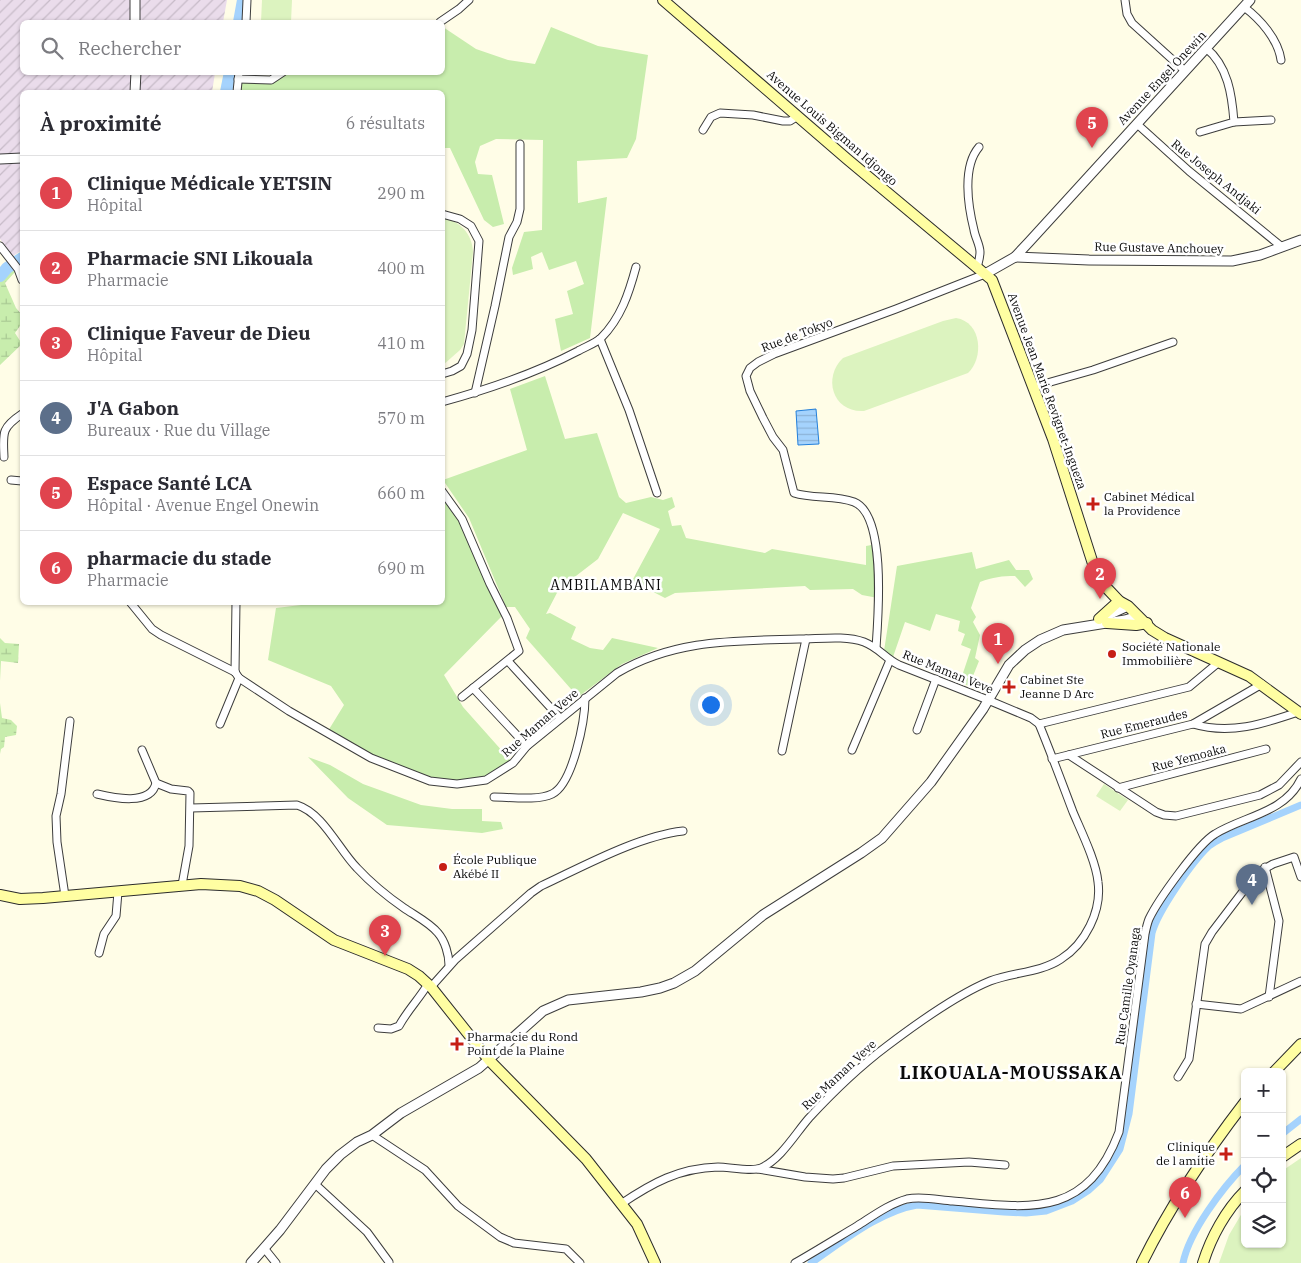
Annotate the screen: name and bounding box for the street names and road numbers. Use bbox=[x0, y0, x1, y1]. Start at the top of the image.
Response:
street label: Avenue Engel Onewin bbox=[1114, 27, 1209, 128]
street label: Avenue Louis Bigman Idjongo bbox=[764, 67, 901, 189]
street label: Rue Joseph Andjaki bbox=[1169, 136, 1264, 217]
street label: Rue Gustave Anchouey bbox=[1094, 239, 1224, 256]
street label: Avenue Jean Marie Revignet-Ingueza bbox=[1005, 291, 1090, 491]
street label: Rue de Tokyo bbox=[759, 314, 835, 355]
street label: Rue Maman Veve bbox=[901, 646, 996, 697]
street label: Rue Maman Veve bbox=[498, 685, 581, 760]
street label: Rue Emeraudes bbox=[1099, 705, 1189, 742]
street label: Rue Yemoaka bbox=[1150, 740, 1228, 775]
street label: Rue Camille Oyanaga bbox=[1112, 925, 1143, 1046]
street label: Rue Maman Veve bbox=[798, 1036, 879, 1113]

